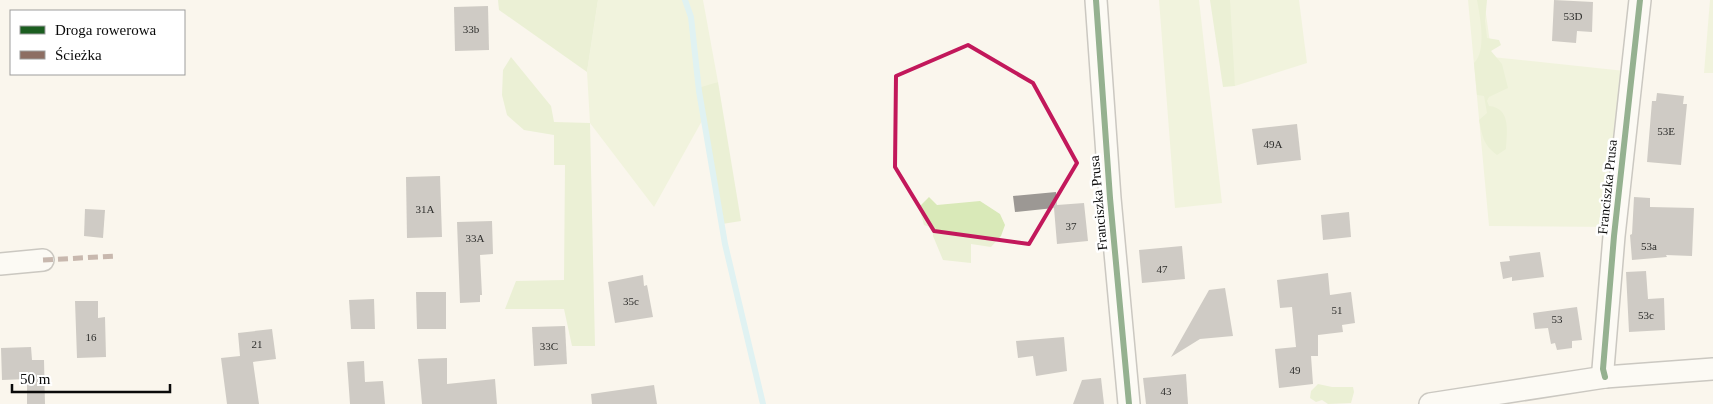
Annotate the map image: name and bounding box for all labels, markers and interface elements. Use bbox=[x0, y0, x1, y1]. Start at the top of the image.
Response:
legend bbox=[10, 10, 185, 75]
house number: 53D bbox=[1564, 10, 1583, 22]
text: Droga rowerowa bbox=[55, 22, 157, 38]
house number: 33b bbox=[463, 23, 480, 35]
text: Ścieżka bbox=[55, 47, 102, 63]
house number: 53E bbox=[1657, 125, 1675, 137]
house number: 49A bbox=[1264, 138, 1283, 150]
street label: Franciszka Prusa bbox=[1595, 138, 1620, 235]
street label: Franciszka Prusa bbox=[1087, 154, 1110, 251]
house number: 31A bbox=[416, 203, 435, 215]
house number: 37 bbox=[1066, 220, 1077, 232]
house number: 33A bbox=[466, 232, 485, 244]
house number: 53a bbox=[1641, 240, 1657, 252]
house number: 47 bbox=[1157, 263, 1168, 275]
house number: 35c bbox=[623, 295, 639, 307]
house number: 51 bbox=[1332, 304, 1343, 316]
house number: 53c bbox=[1638, 309, 1654, 321]
house number: 53 bbox=[1552, 313, 1563, 325]
house number: 16 bbox=[86, 331, 97, 343]
house number: 21 bbox=[252, 338, 263, 350]
house number: 33C bbox=[540, 340, 558, 352]
scale bar bbox=[12, 362, 170, 394]
house number: 49 bbox=[1290, 364, 1301, 376]
text: 50 m bbox=[20, 371, 51, 387]
house number: 43 bbox=[1161, 385, 1172, 397]

